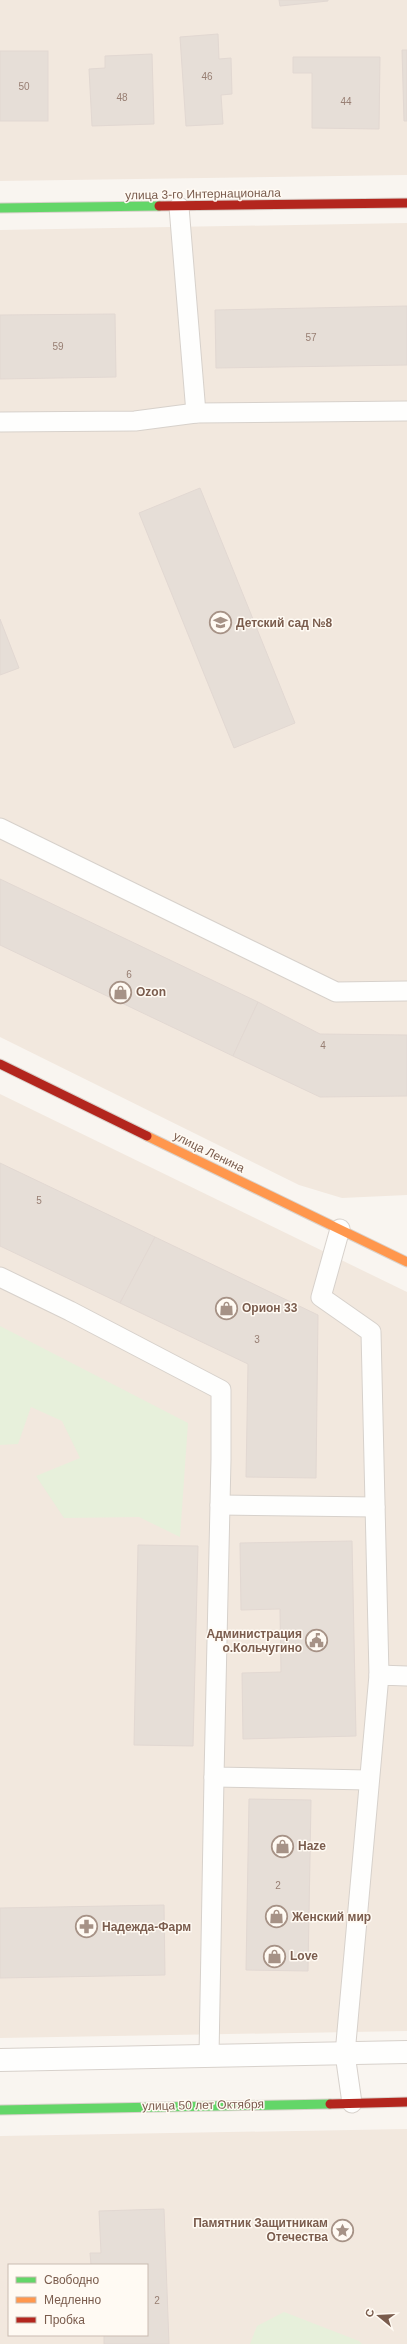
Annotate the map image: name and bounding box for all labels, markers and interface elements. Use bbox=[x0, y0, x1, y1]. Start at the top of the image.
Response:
house number: 46 bbox=[201, 71, 213, 82]
house number: 50 bbox=[18, 81, 30, 92]
house number: 48 bbox=[116, 92, 128, 103]
house number: 44 bbox=[340, 96, 352, 107]
street label: улица 3-го Интернационала bbox=[125, 186, 281, 202]
house number: 57 bbox=[305, 332, 317, 343]
house number: 59 bbox=[52, 341, 64, 352]
school or university icon: Детский сад №8 bbox=[207, 610, 233, 636]
place label: Детский сад №8 bbox=[236, 616, 333, 630]
house number: 6 bbox=[126, 969, 132, 980]
shop icon: Ozon bbox=[108, 979, 134, 1005]
place label: Ozon bbox=[136, 985, 166, 999]
house number: 4 bbox=[320, 1040, 326, 1051]
street label: улица Ленина bbox=[171, 1129, 247, 1175]
house number: 5 bbox=[36, 1195, 42, 1206]
shop icon: Орион 33 bbox=[214, 1295, 240, 1321]
place label: Орион 33 bbox=[242, 1301, 298, 1315]
house number: 3 bbox=[254, 1334, 260, 1345]
place label: Администрация о.Кольчугино bbox=[207, 1627, 302, 1655]
public building icon: Администрация о.Кольчугино bbox=[304, 1628, 330, 1654]
shop icon: Haze bbox=[269, 1833, 295, 1859]
place label: Haze bbox=[298, 1839, 326, 1853]
house number: 2 bbox=[275, 1880, 281, 1891]
shop icon: Женский мир bbox=[263, 1904, 289, 1930]
place label: Женский мир bbox=[291, 1910, 371, 1924]
pharmacy icon: Надежда-Фарм bbox=[73, 1914, 99, 1940]
place label: Надежда-Фарм bbox=[102, 1920, 191, 1934]
shop icon: Love bbox=[261, 1943, 287, 1969]
place label: Love bbox=[290, 1949, 318, 1963]
street label: улица 50 лет Октября bbox=[142, 2097, 264, 2113]
place label: Памятник Защитникам Отечества bbox=[193, 2216, 328, 2244]
place icon: Памятник Защитникам Отечества bbox=[330, 2217, 356, 2243]
legend bbox=[8, 2264, 148, 2336]
text: Свободно bbox=[44, 2273, 99, 2287]
text: Медленно bbox=[44, 2293, 101, 2307]
house number: 2 bbox=[154, 2295, 160, 2306]
north arrow bbox=[359, 2296, 399, 2336]
text: С bbox=[363, 2307, 376, 2319]
text: Пробка bbox=[44, 2313, 85, 2327]

